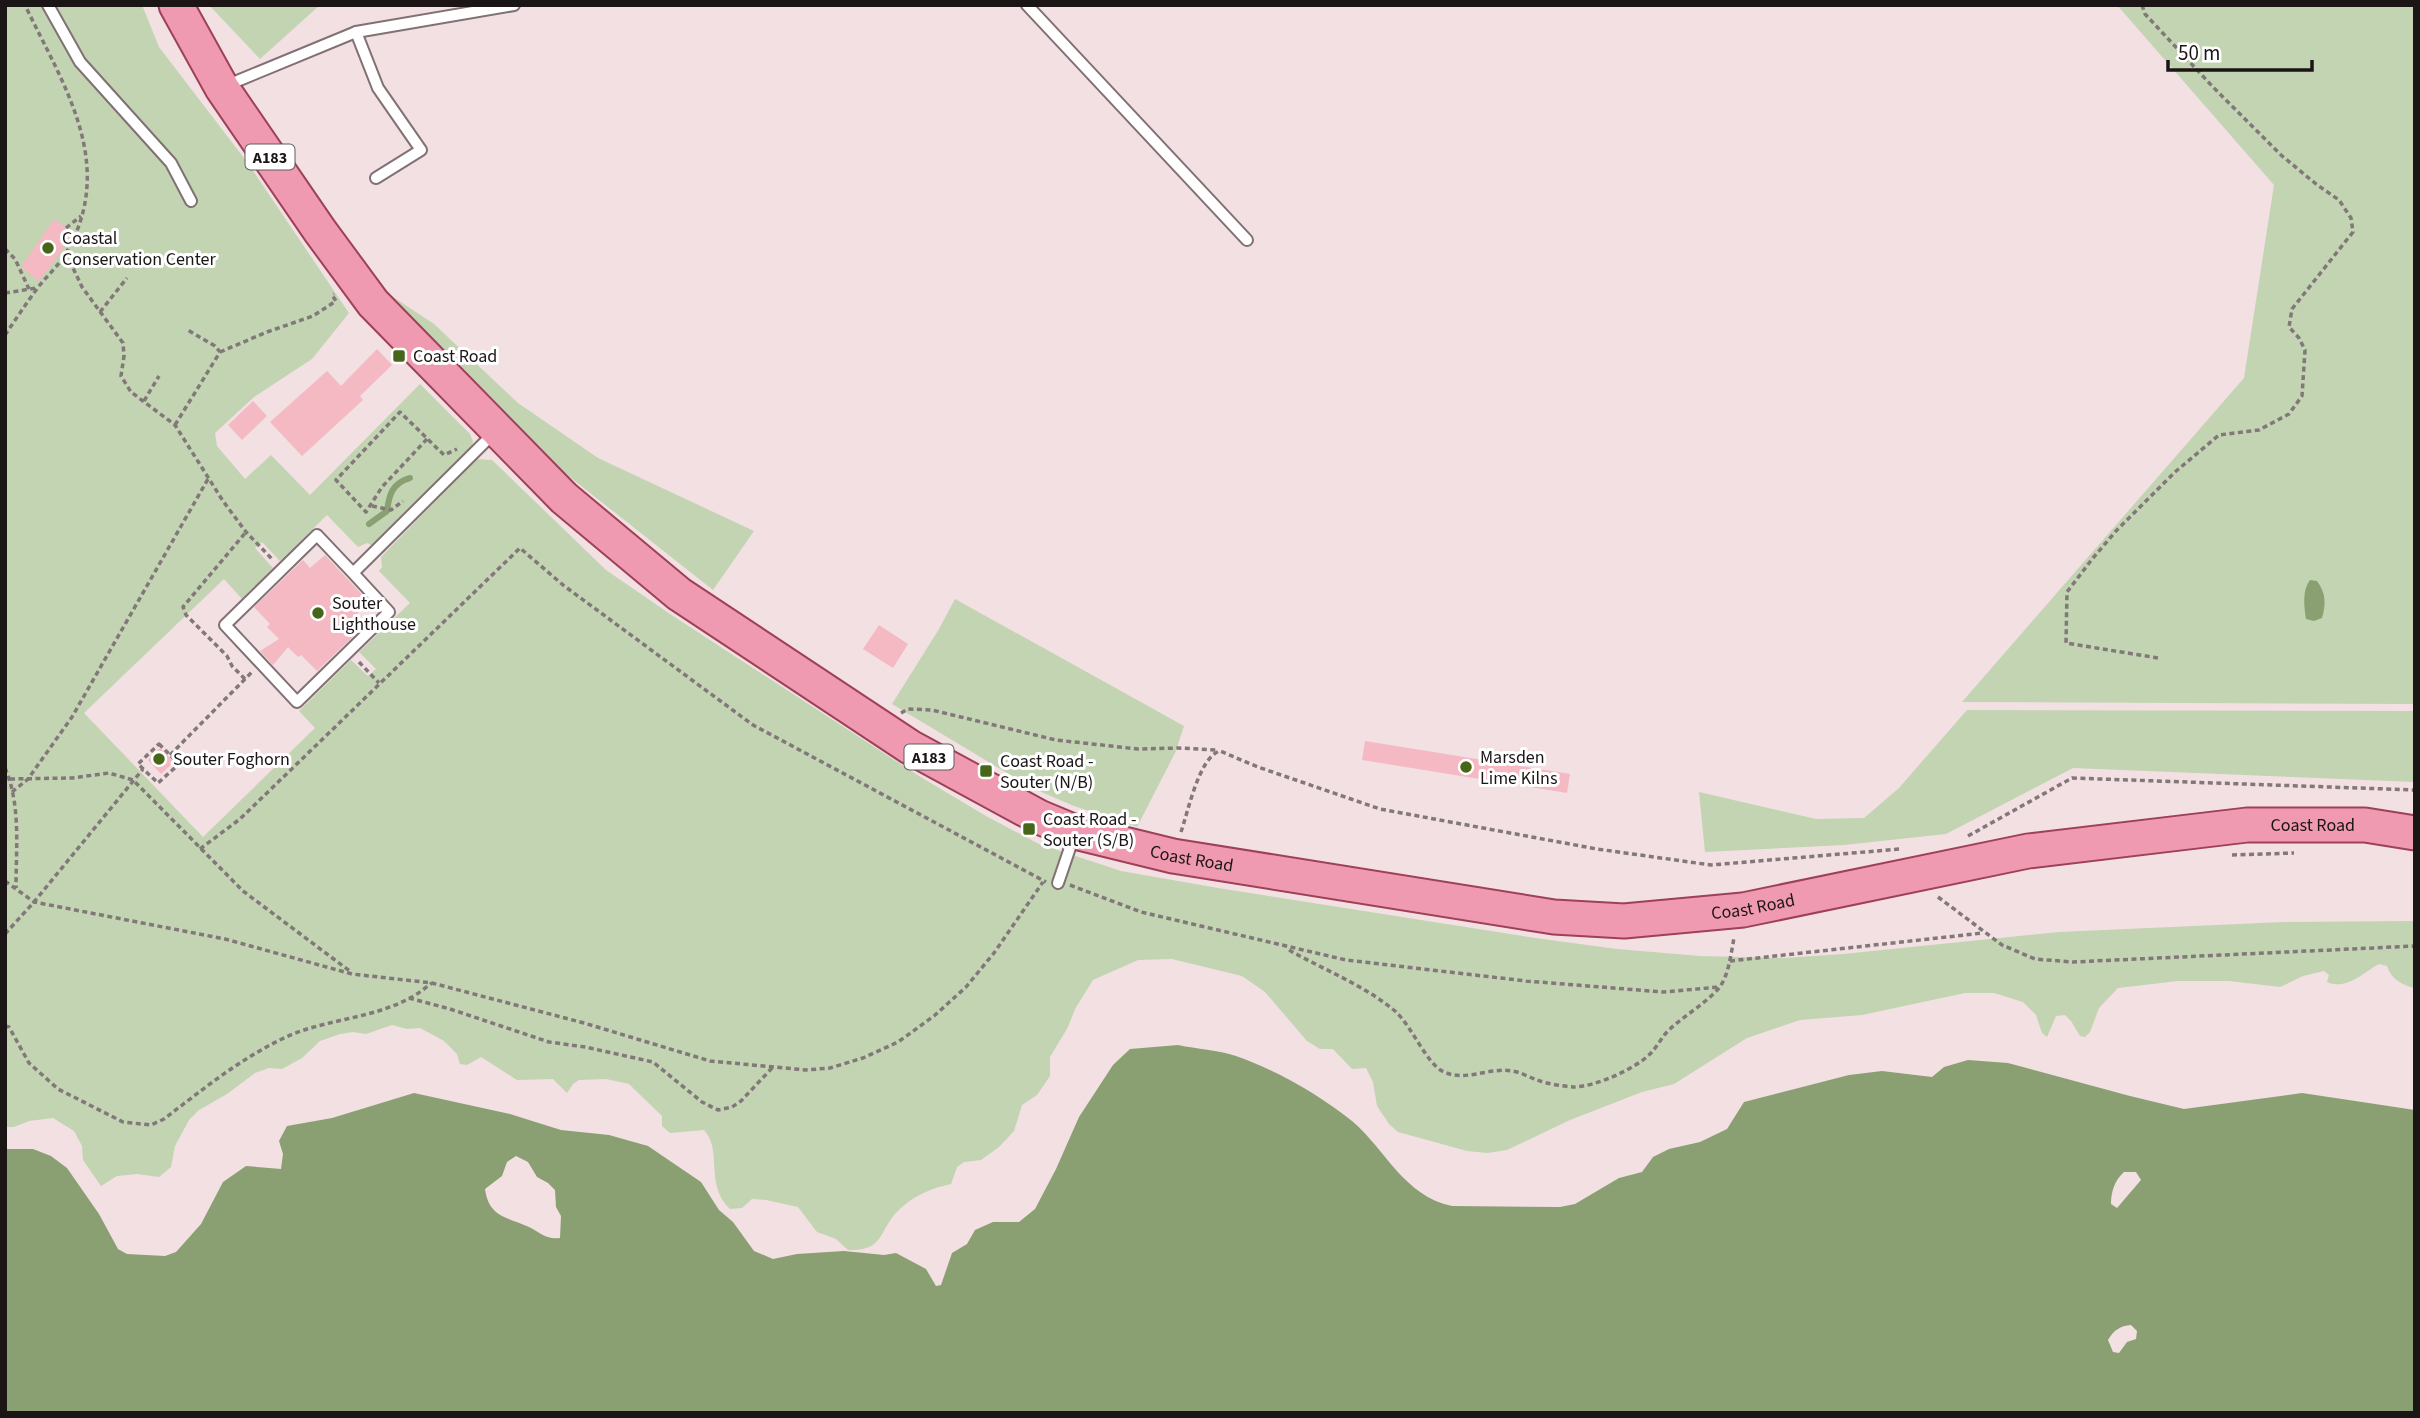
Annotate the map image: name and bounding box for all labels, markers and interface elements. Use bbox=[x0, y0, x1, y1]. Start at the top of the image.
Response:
scale bar bbox=[2168, 28, 2312, 72]
text: 50 m bbox=[2178, 38, 2220, 68]
road number: A183 bbox=[246, 144, 294, 169]
place label: Coastal Conservation Center bbox=[62, 226, 216, 272]
marker: Coastal Conservation Center bbox=[40, 240, 56, 256]
place label: Coast Road bbox=[413, 344, 497, 369]
marker: Coast Road bbox=[391, 348, 407, 364]
place label: Souter Lighthouse bbox=[332, 591, 416, 637]
marker: Souter Lighthouse bbox=[310, 605, 326, 621]
road number: A183 bbox=[904, 744, 954, 770]
place label: Marsden Lime Kilns bbox=[1480, 745, 1557, 791]
place label: Souter Foghorn bbox=[173, 747, 290, 772]
place label: Coast Road - Souter (N/B) bbox=[1000, 749, 1094, 795]
marker: Souter Foghorn bbox=[151, 751, 167, 767]
marker: Marsden Lime Kilns bbox=[1458, 759, 1474, 775]
marker: Coast Road - Souter (N/B) bbox=[978, 763, 994, 779]
place label: Coast Road - Souter (S/B) bbox=[1043, 807, 1137, 853]
street label: Coast Road bbox=[2271, 813, 2355, 838]
marker: Coast Road - Souter (S/B) bbox=[1021, 821, 1037, 837]
street label: Coast Road bbox=[1147, 839, 1235, 878]
street label: Coast Road bbox=[1710, 888, 1797, 926]

